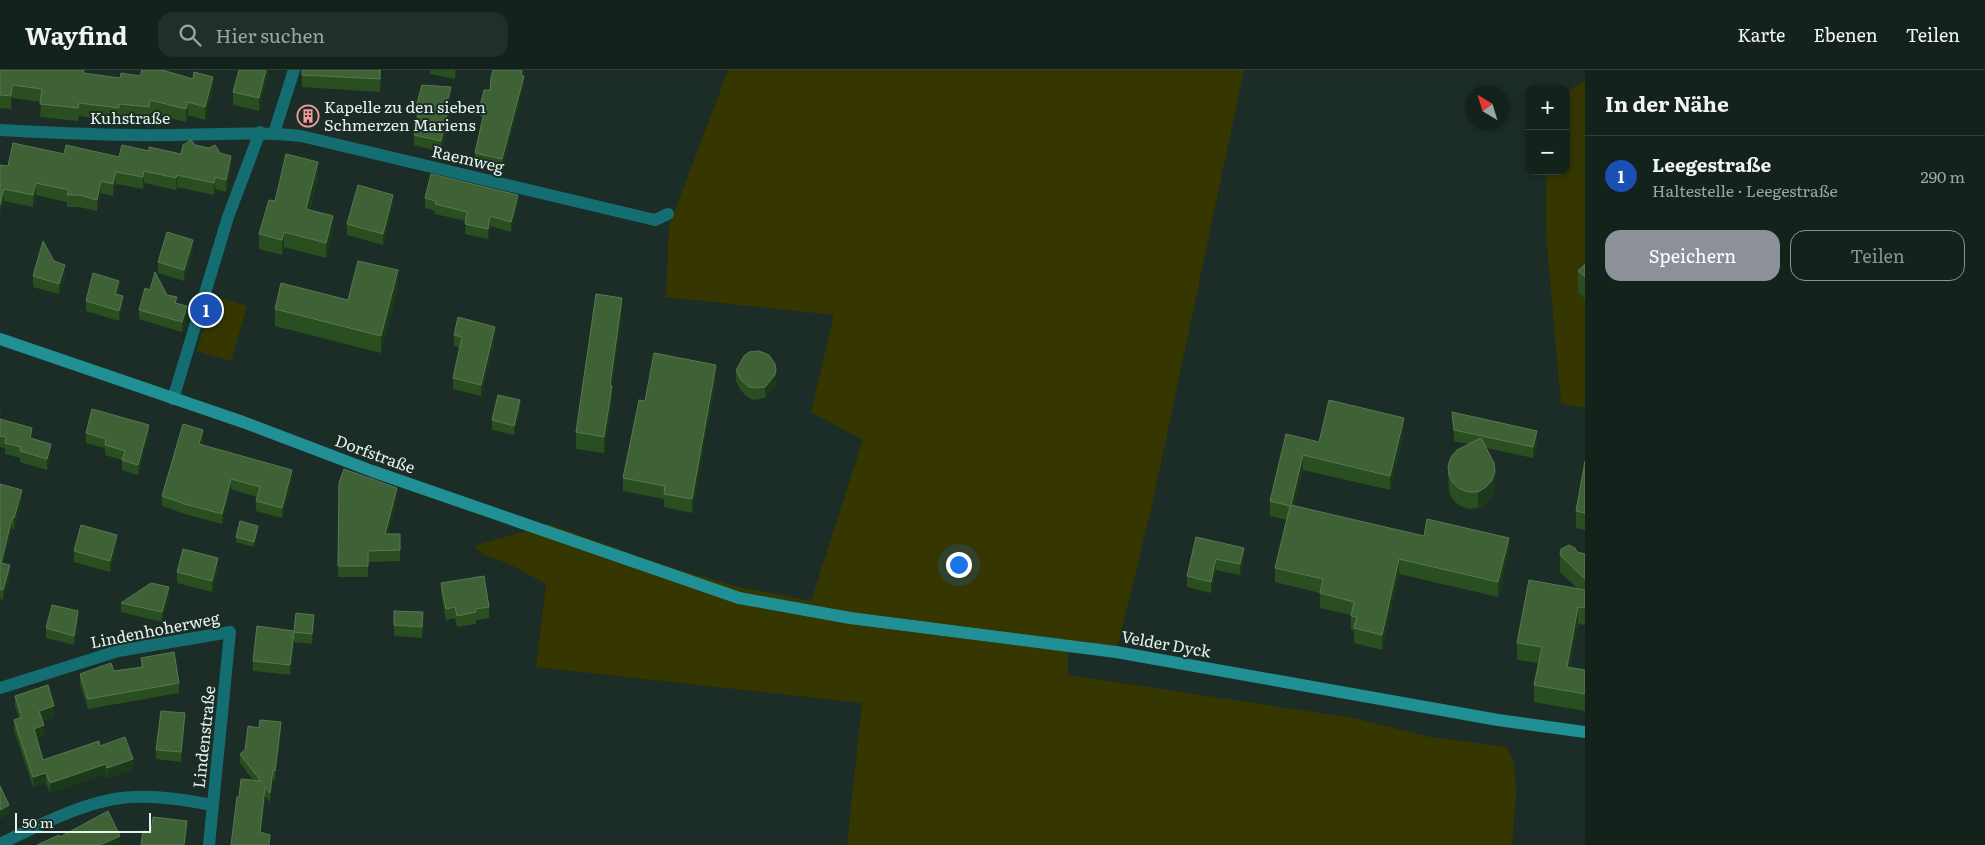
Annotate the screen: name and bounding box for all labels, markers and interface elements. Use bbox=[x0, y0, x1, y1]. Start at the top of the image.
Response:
search box bbox=[158, 12, 508, 57]
text: Wayfind bbox=[25, 17, 128, 52]
icon: search bbox=[176, 21, 204, 49]
text: Hier suchen bbox=[216, 21, 325, 49]
text: Karte bbox=[1738, 21, 1785, 48]
text: Ebenen bbox=[1813, 21, 1878, 48]
text: Teilen bbox=[1906, 21, 1960, 48]
north arrow bbox=[1465, 85, 1510, 130]
map controls bbox=[1525, 85, 1570, 175]
button: + bbox=[1525, 85, 1570, 130]
text: In der Nähe bbox=[1605, 87, 1729, 118]
place label: Kapelle zu den sieben Schmerzen Mariens bbox=[324, 94, 486, 136]
building icon: Kapelle zu den sieben Schmerzen Mariens bbox=[296, 104, 320, 128]
street label: Kuhstraße bbox=[90, 105, 170, 129]
button: − bbox=[1525, 130, 1570, 175]
street label: Raemweg bbox=[430, 138, 507, 178]
text: Leegestraße bbox=[1652, 150, 1771, 178]
text: 1 bbox=[1618, 164, 1624, 188]
text: 290 m bbox=[1921, 164, 1965, 188]
text: Haltestelle · Leegestraße bbox=[1652, 178, 1838, 202]
button: Speichern bbox=[1605, 230, 1780, 281]
button: Teilen bbox=[1790, 230, 1965, 281]
pin: 1 bbox=[190, 291, 222, 329]
street label: Dorfstraße bbox=[332, 427, 419, 479]
your location bbox=[946, 552, 972, 578]
street label: Lindenhoherweg bbox=[88, 605, 221, 653]
street label: Velder Dyck bbox=[1120, 623, 1213, 663]
street label: Lindenstraße bbox=[186, 685, 220, 789]
scale bar bbox=[15, 810, 151, 833]
text: 50 m bbox=[22, 812, 54, 832]

